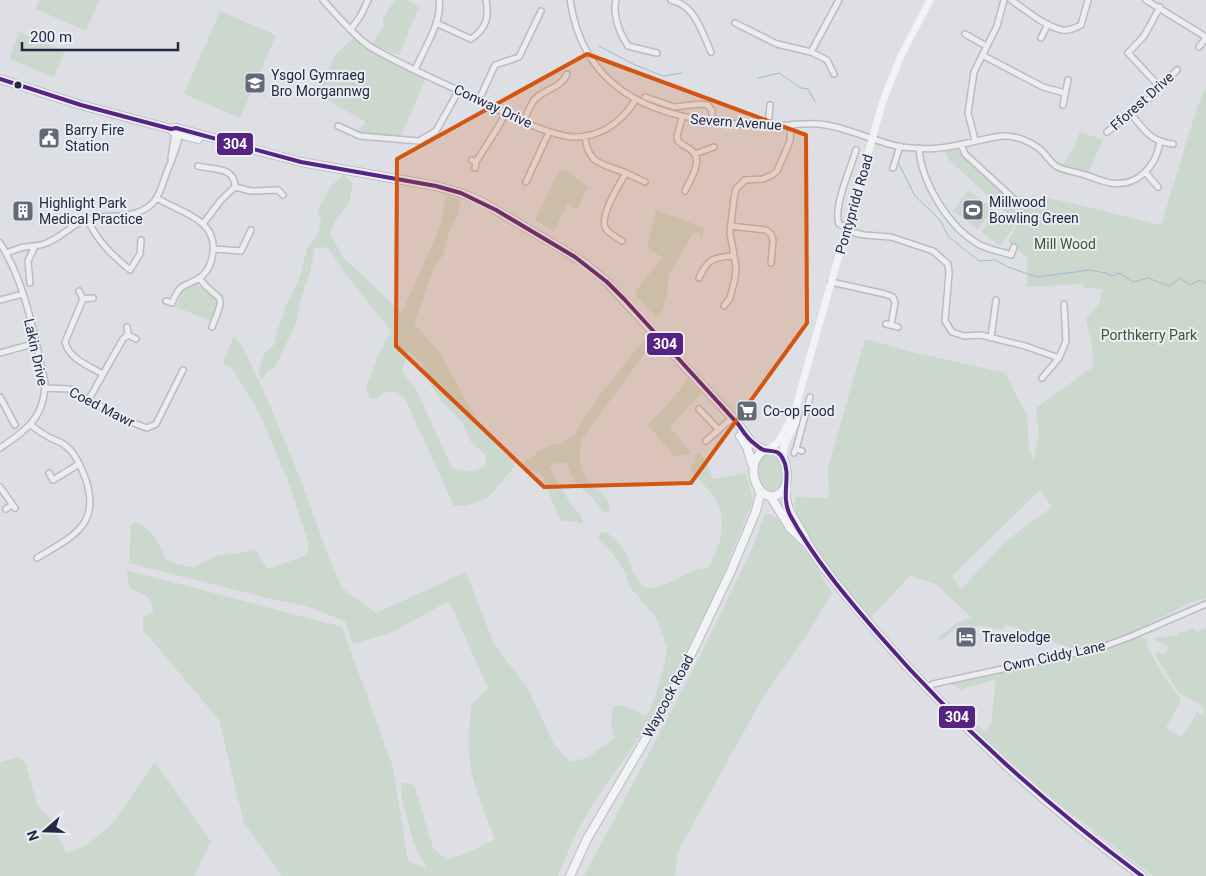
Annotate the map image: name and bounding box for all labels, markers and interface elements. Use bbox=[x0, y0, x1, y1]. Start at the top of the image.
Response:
scale bar bbox=[22, 20, 179, 52]
text: 200 m bbox=[30, 28, 72, 46]
place label: Ysgol Gymraeg Bro Morgannwg bbox=[271, 67, 370, 99]
street label: Fforest Drive bbox=[1107, 69, 1177, 133]
school or university icon: Ysgol Gymraeg Bro Morgannwg bbox=[243, 71, 267, 95]
unlabelled marker bbox=[13, 80, 23, 90]
street label: Conway Drive bbox=[451, 81, 535, 131]
street label: Severn Avenue bbox=[690, 111, 782, 133]
place label: Barry Fire Station bbox=[65, 122, 124, 154]
public building icon: Barry Fire Station bbox=[37, 126, 61, 150]
line badge: 304 bbox=[216, 132, 254, 156]
text: 304 bbox=[223, 136, 247, 152]
street label: Pontypridd Road bbox=[832, 152, 876, 256]
place label: Millwood Bowling Green bbox=[989, 194, 1079, 226]
place label: Highlight Park Medical Practice bbox=[39, 195, 143, 227]
sports icon: Millwood Bowling Green bbox=[961, 198, 985, 222]
building icon: Highlight Park Medical Practice bbox=[11, 199, 35, 223]
park label: Mill Wood bbox=[1034, 236, 1096, 252]
street label: Lakin Drive bbox=[21, 317, 51, 387]
park label: Porthkerry Park bbox=[1101, 327, 1198, 343]
line badge: 304 bbox=[646, 332, 684, 356]
text: 304 bbox=[653, 336, 677, 352]
street label: Coed Mawr bbox=[67, 384, 137, 430]
supermarket icon: Co-op Food bbox=[735, 399, 759, 423]
place label: Co-op Food bbox=[763, 403, 835, 419]
hotel icon: Travelodge bbox=[954, 625, 978, 649]
place label: Travelodge bbox=[982, 629, 1051, 645]
street label: Cwm Ciddy Lane bbox=[1001, 637, 1107, 675]
street label: Waycock Road bbox=[639, 652, 697, 740]
line badge: 304 bbox=[938, 705, 976, 729]
text: 304 bbox=[945, 709, 969, 725]
north arrow bbox=[20, 806, 70, 856]
text: N bbox=[24, 828, 42, 843]

